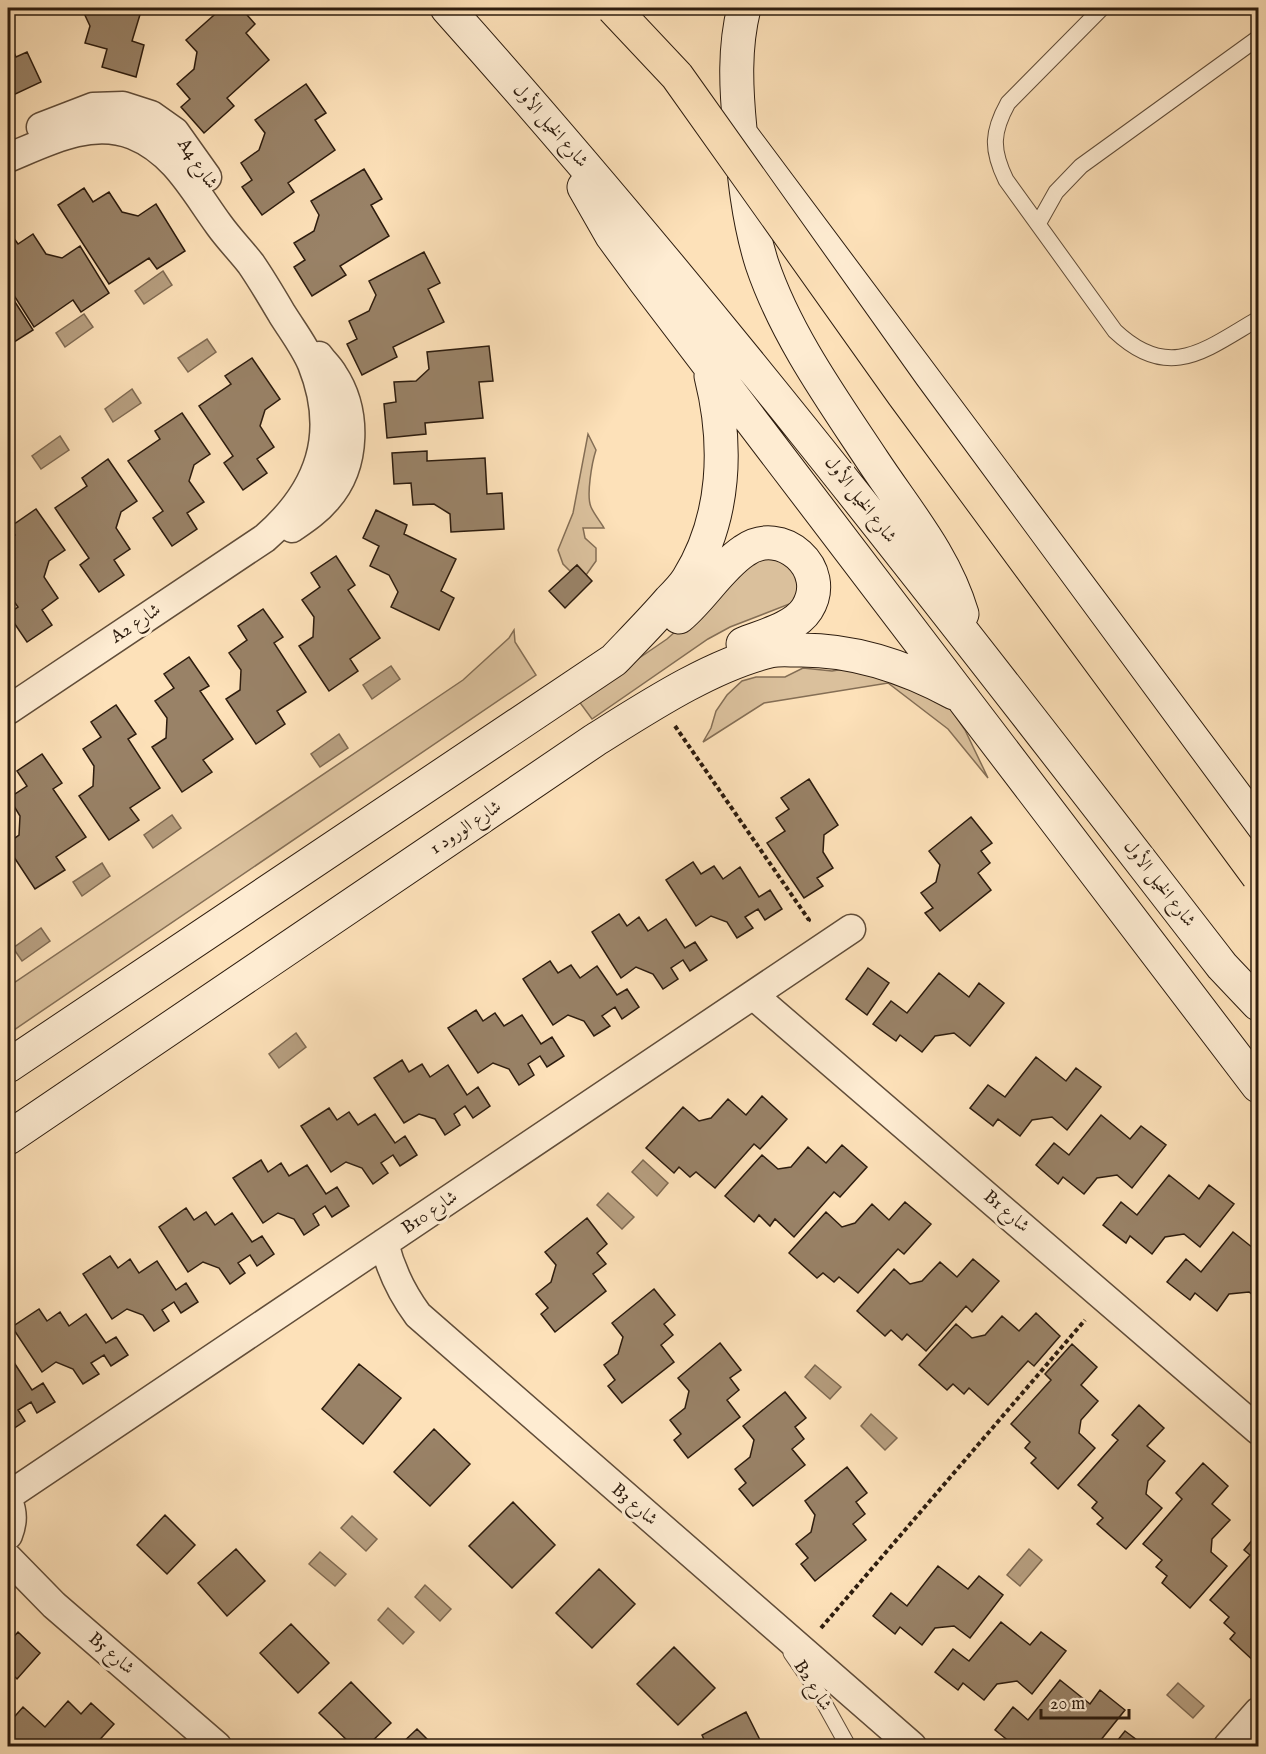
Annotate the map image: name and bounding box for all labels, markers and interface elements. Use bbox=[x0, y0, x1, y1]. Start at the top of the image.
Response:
street label: شارع الخيل الأول bbox=[506, 77, 595, 174]
street label: A4 شارع bbox=[170, 133, 222, 195]
street label: شارع الخيل الأول bbox=[817, 450, 903, 549]
street label: A2 شارع bbox=[106, 599, 167, 651]
street label: شارع الورود 1 bbox=[426, 796, 507, 862]
street label: شارع الخيل الأول bbox=[1116, 834, 1202, 933]
street label: B10 شارع bbox=[398, 1186, 463, 1242]
street label: B1 شارع bbox=[977, 1186, 1034, 1240]
street label: B3 شارع bbox=[605, 1479, 662, 1533]
street label: B5 شارع bbox=[82, 1628, 139, 1682]
street label: B2 شارع bbox=[786, 1656, 836, 1717]
scale bar bbox=[1041, 1682, 1130, 1720]
text: 20 m bbox=[1050, 1693, 1085, 1716]

